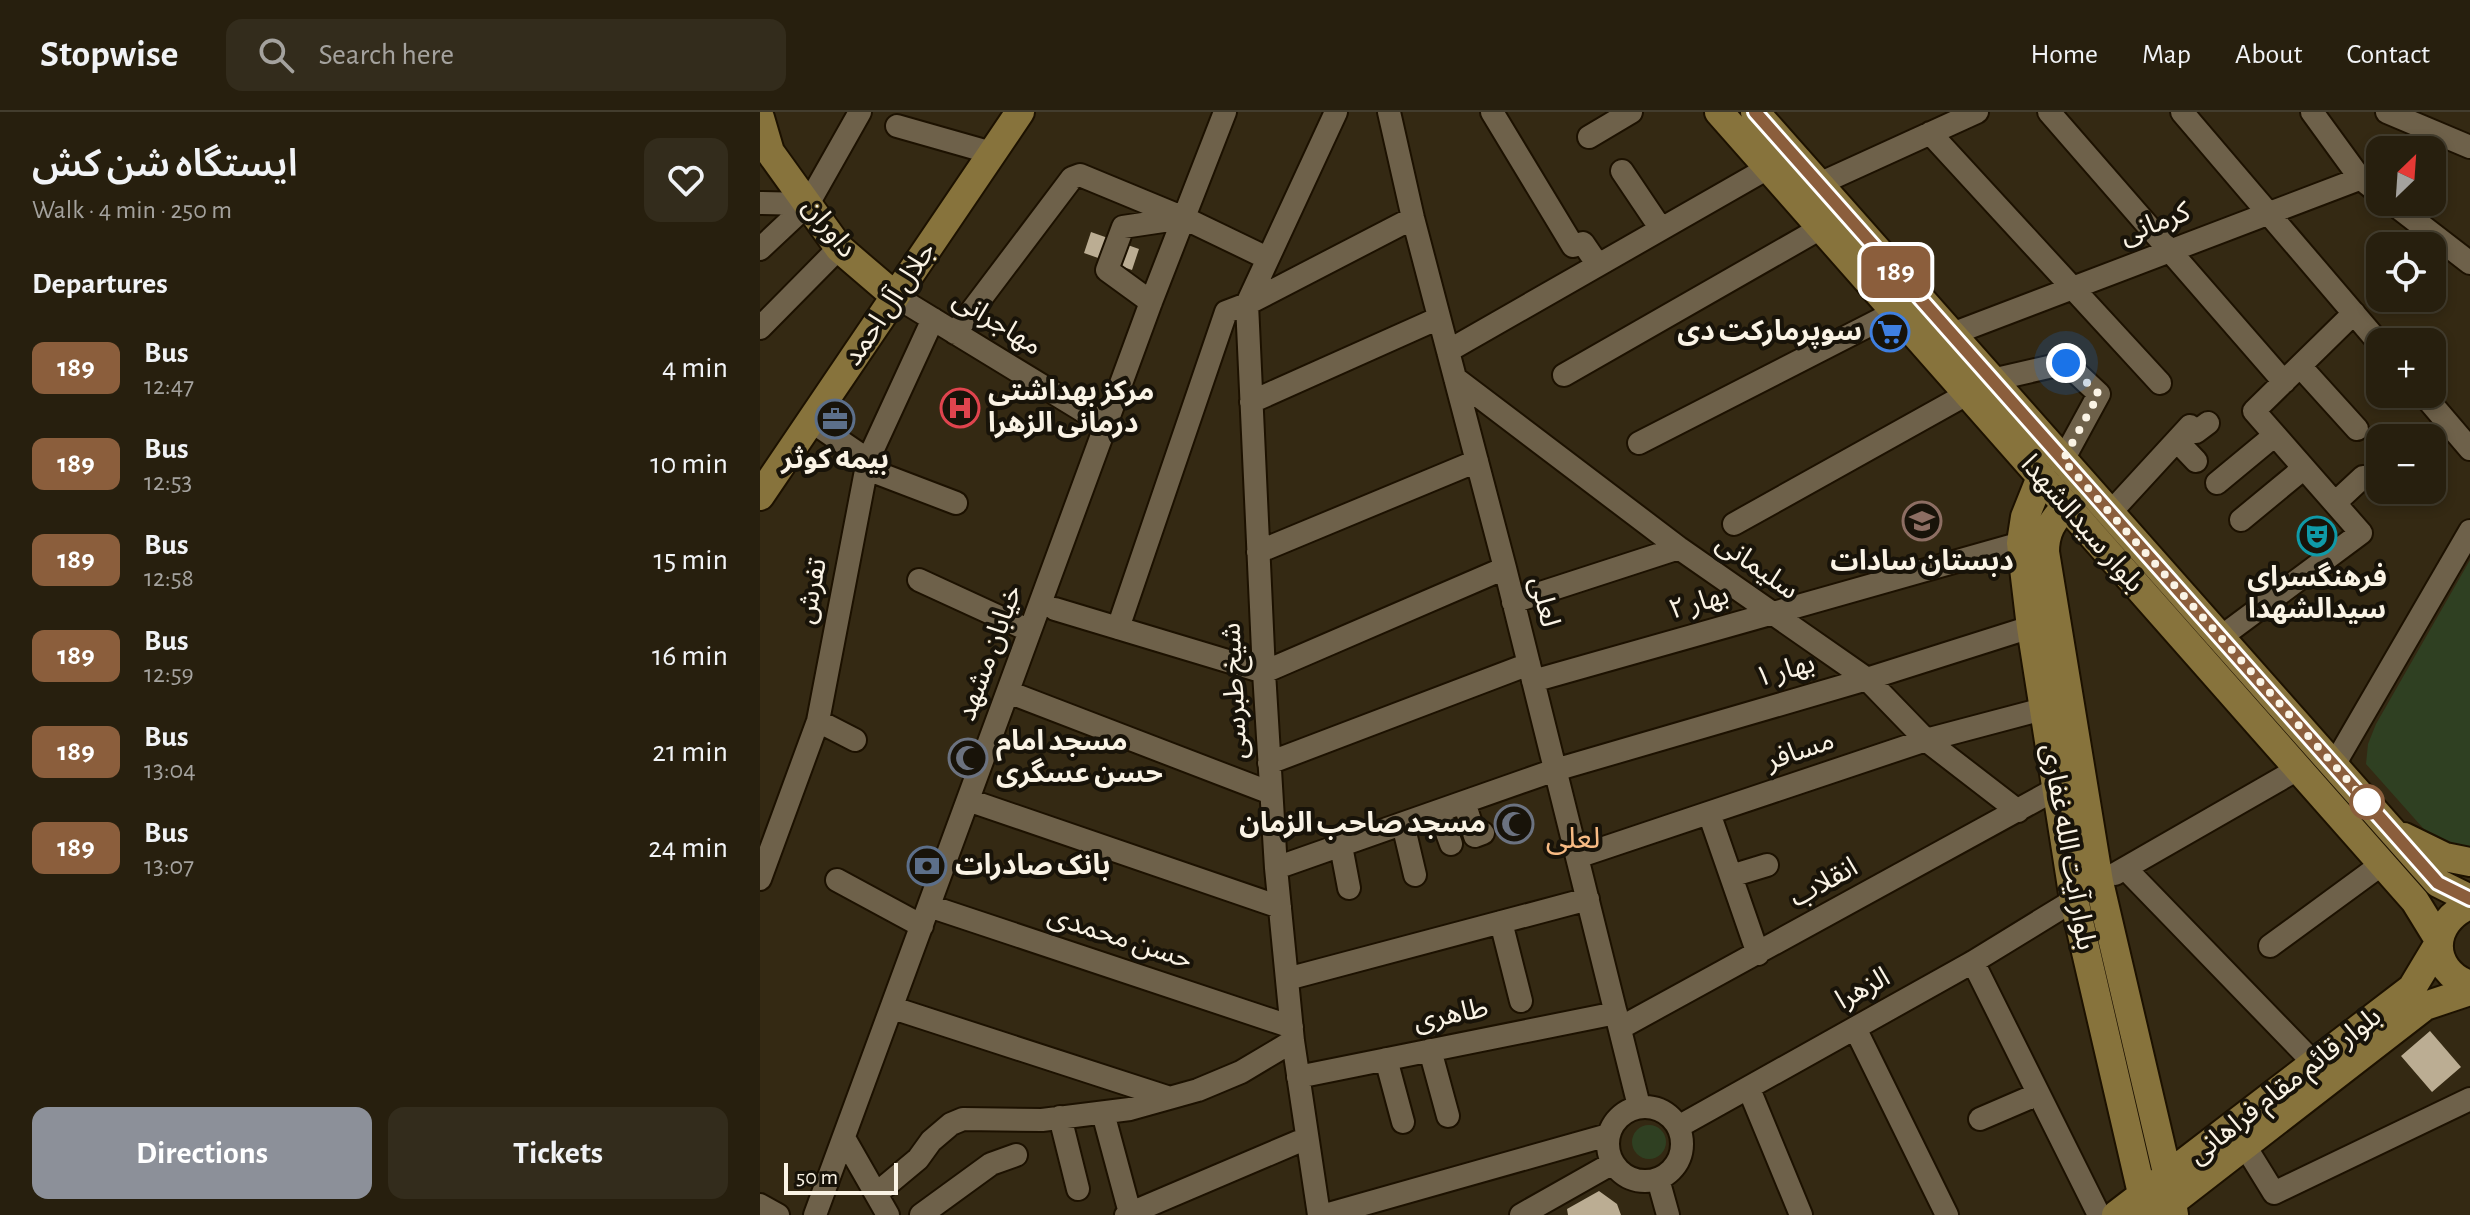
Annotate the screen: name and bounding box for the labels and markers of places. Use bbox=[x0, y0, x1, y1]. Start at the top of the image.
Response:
supermarket icon: سوپرمارکت دی bbox=[1869, 311, 1911, 353]
place label: سوپرمارکت دی bbox=[1677, 318, 1862, 349]
place label: مرکز بهداشتی درمانی الزهرا bbox=[988, 378, 1154, 439]
hospital icon: مرکز بهداشتی درمانی الزهرا bbox=[939, 387, 981, 429]
office icon: بیمه کوثر bbox=[814, 398, 856, 440]
place label: بیمه کوثر bbox=[780, 446, 889, 475]
school or university icon: دبستان سادات bbox=[1901, 500, 1943, 542]
theatre icon: فرهنگسرای سیدالشهدا bbox=[2296, 515, 2338, 557]
place label: دبستان سادات bbox=[1830, 548, 2014, 577]
place label: فرهنگسرای سیدالشهدا bbox=[2247, 561, 2387, 624]
place label: مسجد امام حسن عسگری bbox=[996, 728, 1163, 789]
mosque icon: مسجد امام حسن عسگری bbox=[947, 737, 989, 779]
unlabelled marker bbox=[2350, 785, 2384, 819]
mosque icon: مسجد صاحب الزمان bbox=[1493, 803, 1535, 845]
place label: مسجد صاحب الزمان bbox=[1239, 810, 1486, 840]
bank icon: بانک صادرات bbox=[906, 845, 948, 887]
place label: بانک صادرات bbox=[955, 852, 1110, 881]

